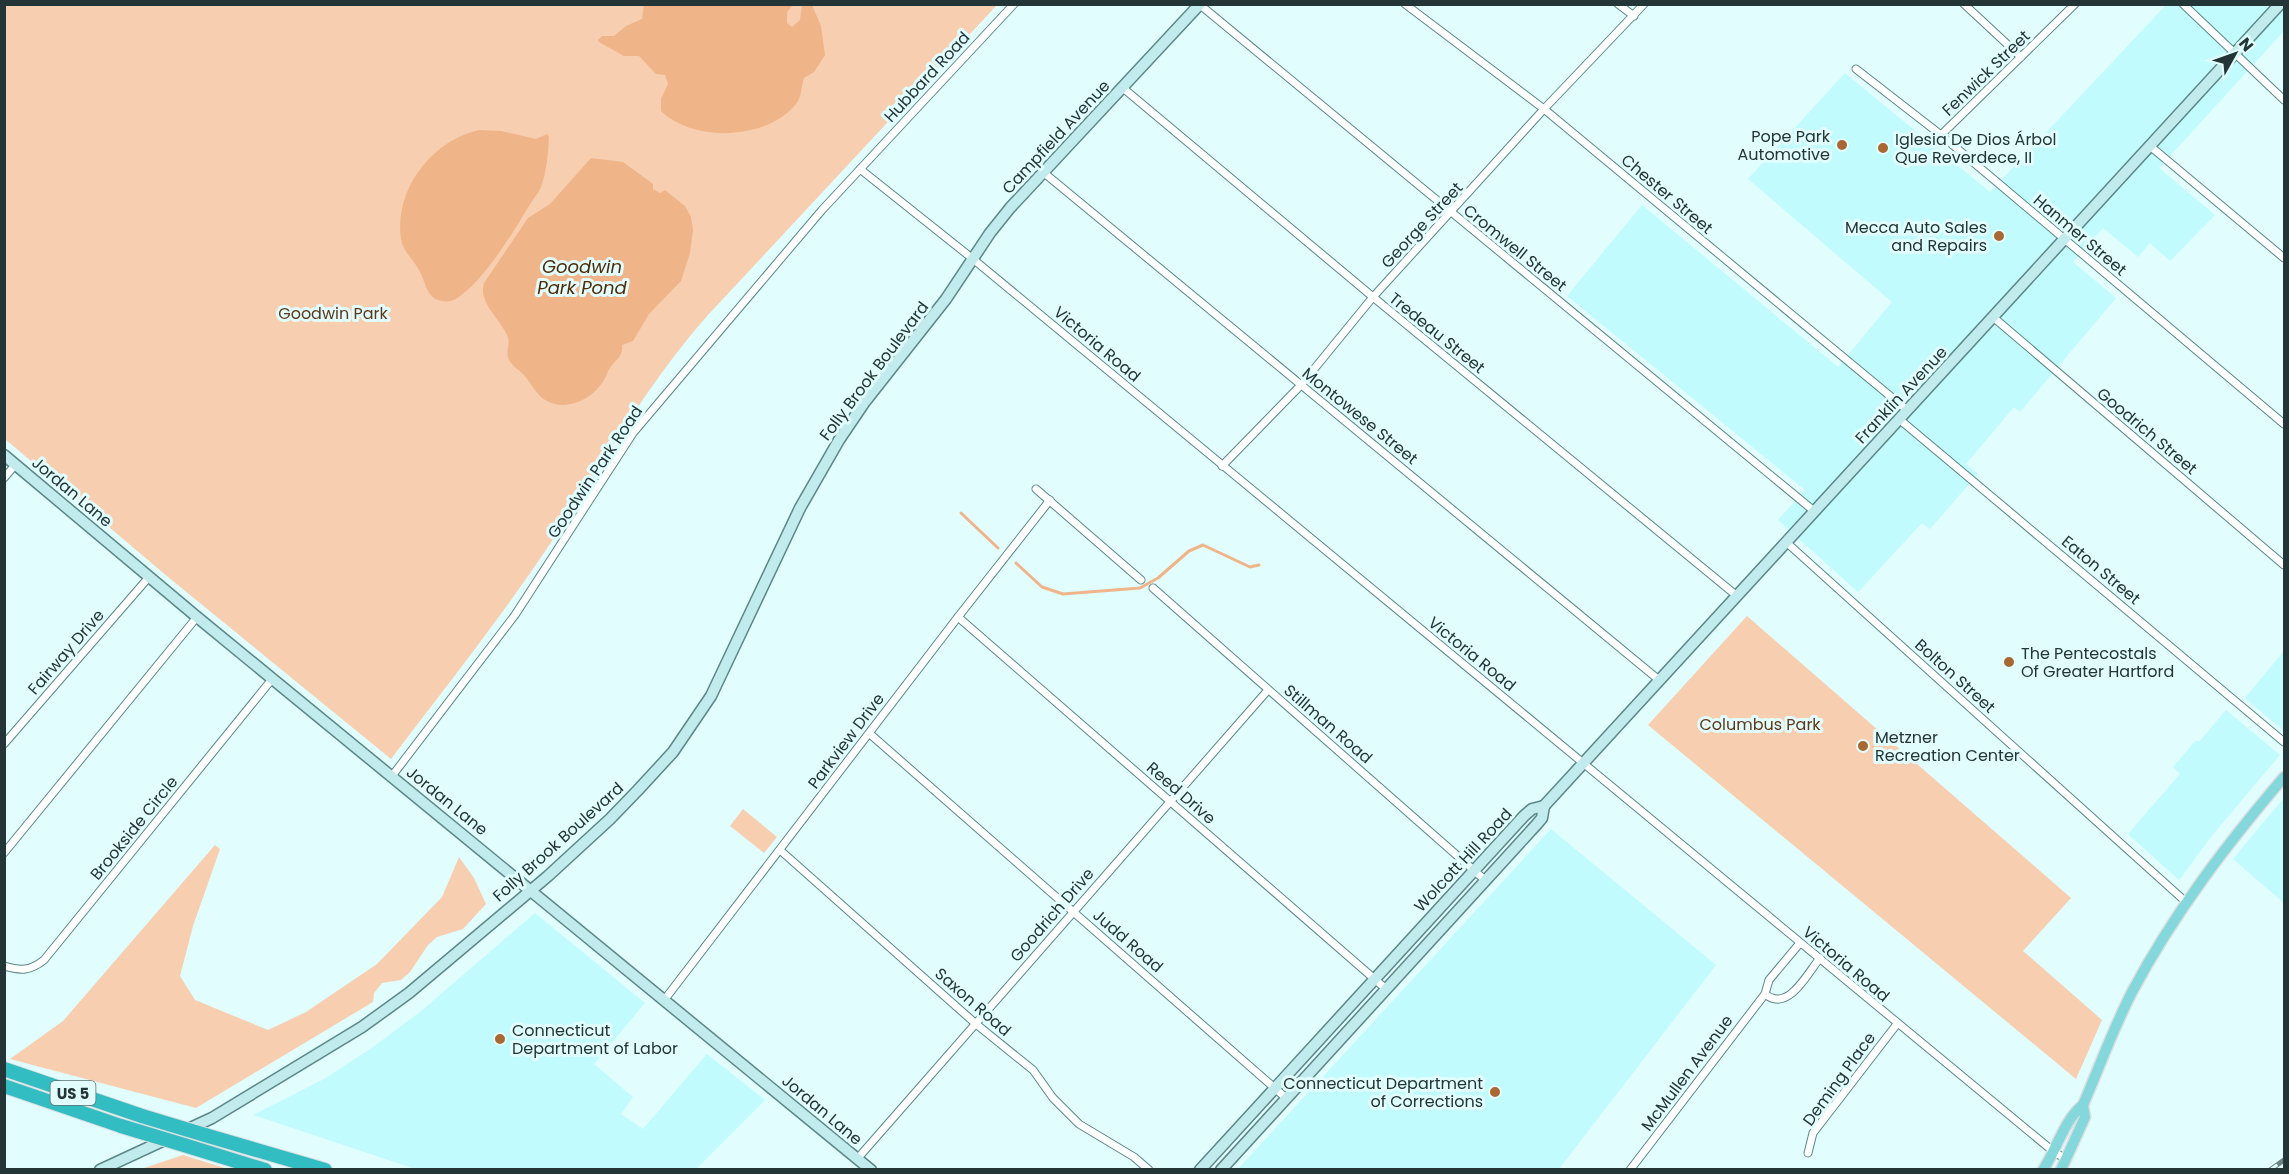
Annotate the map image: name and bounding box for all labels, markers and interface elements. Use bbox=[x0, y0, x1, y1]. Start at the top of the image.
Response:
north arrow bbox=[2205, 24, 2265, 84]
street label: Fenwick Street bbox=[1937, 25, 2035, 121]
street label: Hubbard Road bbox=[879, 27, 975, 127]
text: N bbox=[2233, 33, 2259, 57]
street label: Campfield Avenue bbox=[997, 75, 1115, 199]
place label: Pope Park Automotive bbox=[1738, 125, 1831, 166]
place label: Iglesia De Dios Árbol Que Reverdece, II bbox=[1895, 128, 2056, 169]
marker: Pope Park Automotive bbox=[1835, 138, 1849, 152]
marker: Iglesia De Dios Árbol Que Reverdece, II bbox=[1876, 141, 1890, 155]
street label: Chester Street bbox=[1616, 149, 1718, 239]
street label: George Street bbox=[1376, 177, 1468, 273]
street label: Hanmer Street bbox=[2028, 189, 2132, 281]
street label: Cromwell Street bbox=[1458, 199, 1572, 297]
place label: Mecca Auto Sales and Repairs bbox=[1845, 216, 1987, 257]
marker: Mecca Auto Sales and Repairs bbox=[1992, 229, 2006, 243]
water label: Goodwin Park Pond bbox=[537, 254, 628, 300]
street label: Tredeau Street bbox=[1384, 287, 1490, 379]
street label: Folly Brook Boulevard bbox=[814, 297, 934, 445]
street label: Victoria Road bbox=[1049, 301, 1145, 387]
park label: Goodwin Park bbox=[278, 302, 389, 325]
street label: Franklin Avenue bbox=[1850, 341, 1952, 449]
street label: Montowese Street bbox=[1297, 362, 1423, 470]
street label: Goodrich Street bbox=[2092, 382, 2202, 480]
street label: Goodwin Park Road bbox=[542, 401, 648, 543]
street label: Jordan Lane bbox=[27, 451, 117, 533]
street label: Eaton Street bbox=[2057, 530, 2145, 610]
street label: Fairway Drive bbox=[23, 604, 110, 700]
street label: Victoria Road bbox=[1423, 611, 1521, 697]
street label: Bolton Street bbox=[1910, 634, 2001, 719]
place label: The Pentecostals Of Greater Hartford bbox=[2021, 642, 2174, 683]
marker: The Pentecostals Of Greater Hartford bbox=[2002, 655, 2016, 669]
street label: Stillman Road bbox=[1279, 679, 1377, 769]
street label: Parkview Drive bbox=[802, 688, 890, 794]
park label: Columbus Park bbox=[1699, 713, 1821, 736]
place label: Metzner Recreation Center bbox=[1875, 726, 2020, 767]
marker: Metzner Recreation Center bbox=[1856, 739, 1870, 753]
street label: Reed Drive bbox=[1141, 757, 1221, 830]
street label: Jordan Lane bbox=[401, 761, 493, 841]
street label: Brookside Circle bbox=[85, 771, 183, 885]
street label: Folly Brook Boulevard bbox=[488, 777, 628, 907]
street label: Wolcott Hill Road bbox=[1409, 803, 1517, 917]
street label: Goodrich Drive bbox=[1005, 863, 1099, 967]
street label: Judd Road bbox=[1088, 904, 1168, 978]
street label: Victoria Road bbox=[1798, 921, 1894, 1007]
street label: Saxon Road bbox=[930, 962, 1016, 1042]
street label: McMullen Avenue bbox=[1636, 1010, 1738, 1136]
place label: Connecticut Department of Labor bbox=[512, 1019, 678, 1060]
street label: Deming Place bbox=[1797, 1027, 1881, 1131]
marker: Connecticut Department of Labor bbox=[493, 1032, 507, 1046]
street label: Jordan Lane bbox=[777, 1069, 867, 1151]
place label: Connecticut Department of Corrections bbox=[1283, 1072, 1483, 1113]
road number: US 5 bbox=[50, 1081, 96, 1105]
marker: Connecticut Department of Corrections bbox=[1488, 1085, 1502, 1099]

